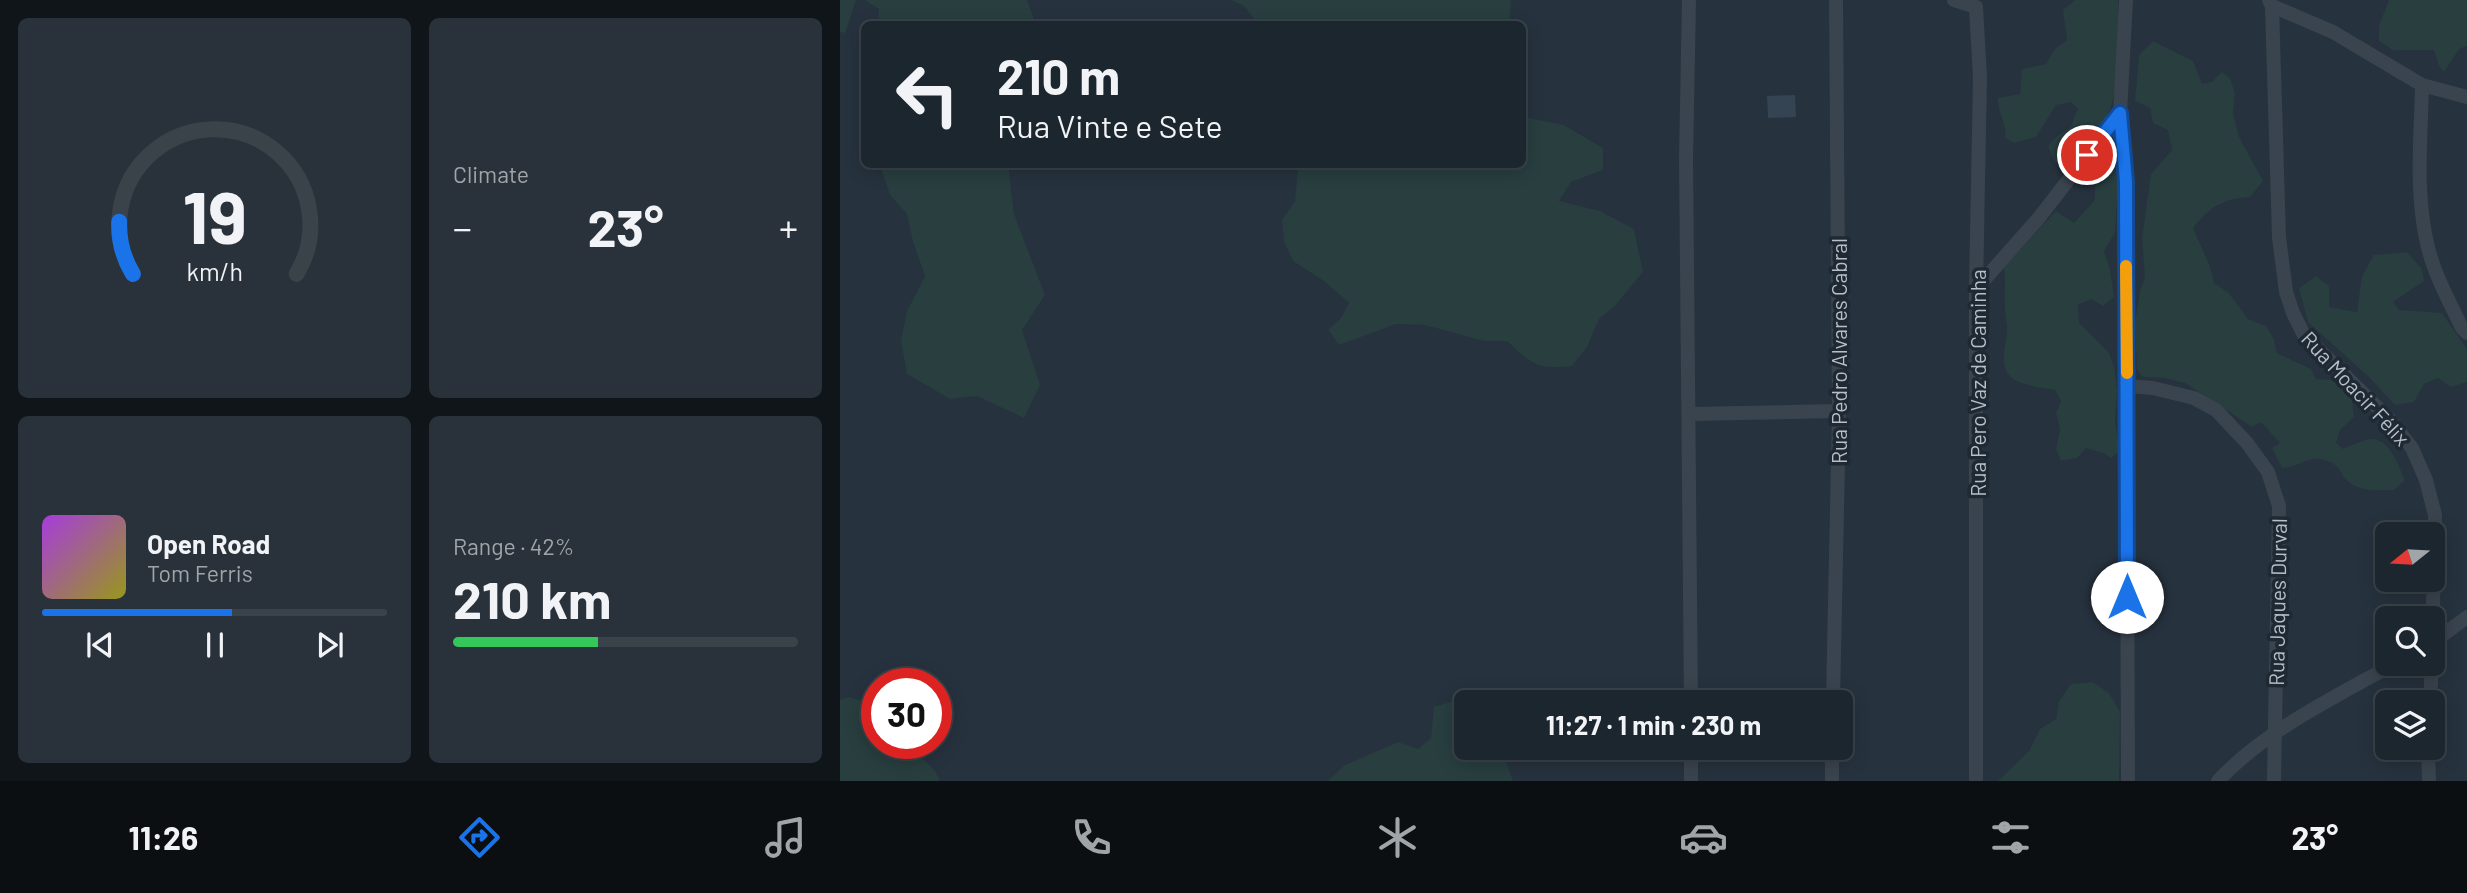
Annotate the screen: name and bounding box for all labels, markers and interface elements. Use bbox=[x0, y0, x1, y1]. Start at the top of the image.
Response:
text: 210 m bbox=[997, 46, 1120, 105]
icon: left bbox=[882, 49, 973, 140]
text: Rua Vinte e Sete bbox=[997, 106, 1223, 144]
pin bbox=[2057, 125, 2117, 185]
icon: arrive bbox=[2068, 136, 2106, 174]
text: Climate bbox=[453, 160, 529, 188]
text: 19 bbox=[182, 171, 247, 259]
text: 23° bbox=[587, 195, 664, 257]
text: − bbox=[453, 204, 472, 250]
text: + bbox=[779, 204, 798, 250]
street label: Rua Pedro Alvares Cabral bbox=[1826, 238, 1851, 464]
text: km/h bbox=[186, 256, 243, 286]
street label: Rua Pero Vaz de Caminha bbox=[1965, 269, 1990, 497]
street label: Rua Moacir Félix bbox=[2297, 326, 2415, 450]
street label: Rua Jaques Durval bbox=[2263, 518, 2291, 686]
north arrow bbox=[2375, 522, 2445, 592]
map controls bbox=[2375, 522, 2445, 760]
text: Open Road bbox=[147, 528, 270, 559]
text: Range · 42% bbox=[453, 532, 574, 560]
text: Tom Ferris bbox=[147, 559, 253, 587]
position arrow bbox=[2090, 560, 2164, 634]
text: 210 km bbox=[453, 567, 611, 629]
button: search bbox=[2375, 606, 2445, 676]
icon: previous bbox=[81, 626, 119, 664]
icon: pause bbox=[196, 626, 234, 664]
icon: next bbox=[311, 626, 349, 664]
speed limit sign: 30 bbox=[861, 668, 952, 759]
button: layers bbox=[2375, 690, 2445, 760]
text: 11:27 · 1 min · 230 m bbox=[1546, 709, 1761, 740]
icon: directions bbox=[455, 813, 504, 862]
icon: music bbox=[761, 813, 810, 862]
icon: phone bbox=[1067, 813, 1116, 862]
icon: climate bbox=[1373, 813, 1422, 862]
icon: car bbox=[1679, 813, 1728, 862]
icon: filters bbox=[1986, 813, 2035, 862]
text: 11:26 bbox=[129, 818, 198, 856]
text: 23° bbox=[2292, 818, 2338, 856]

